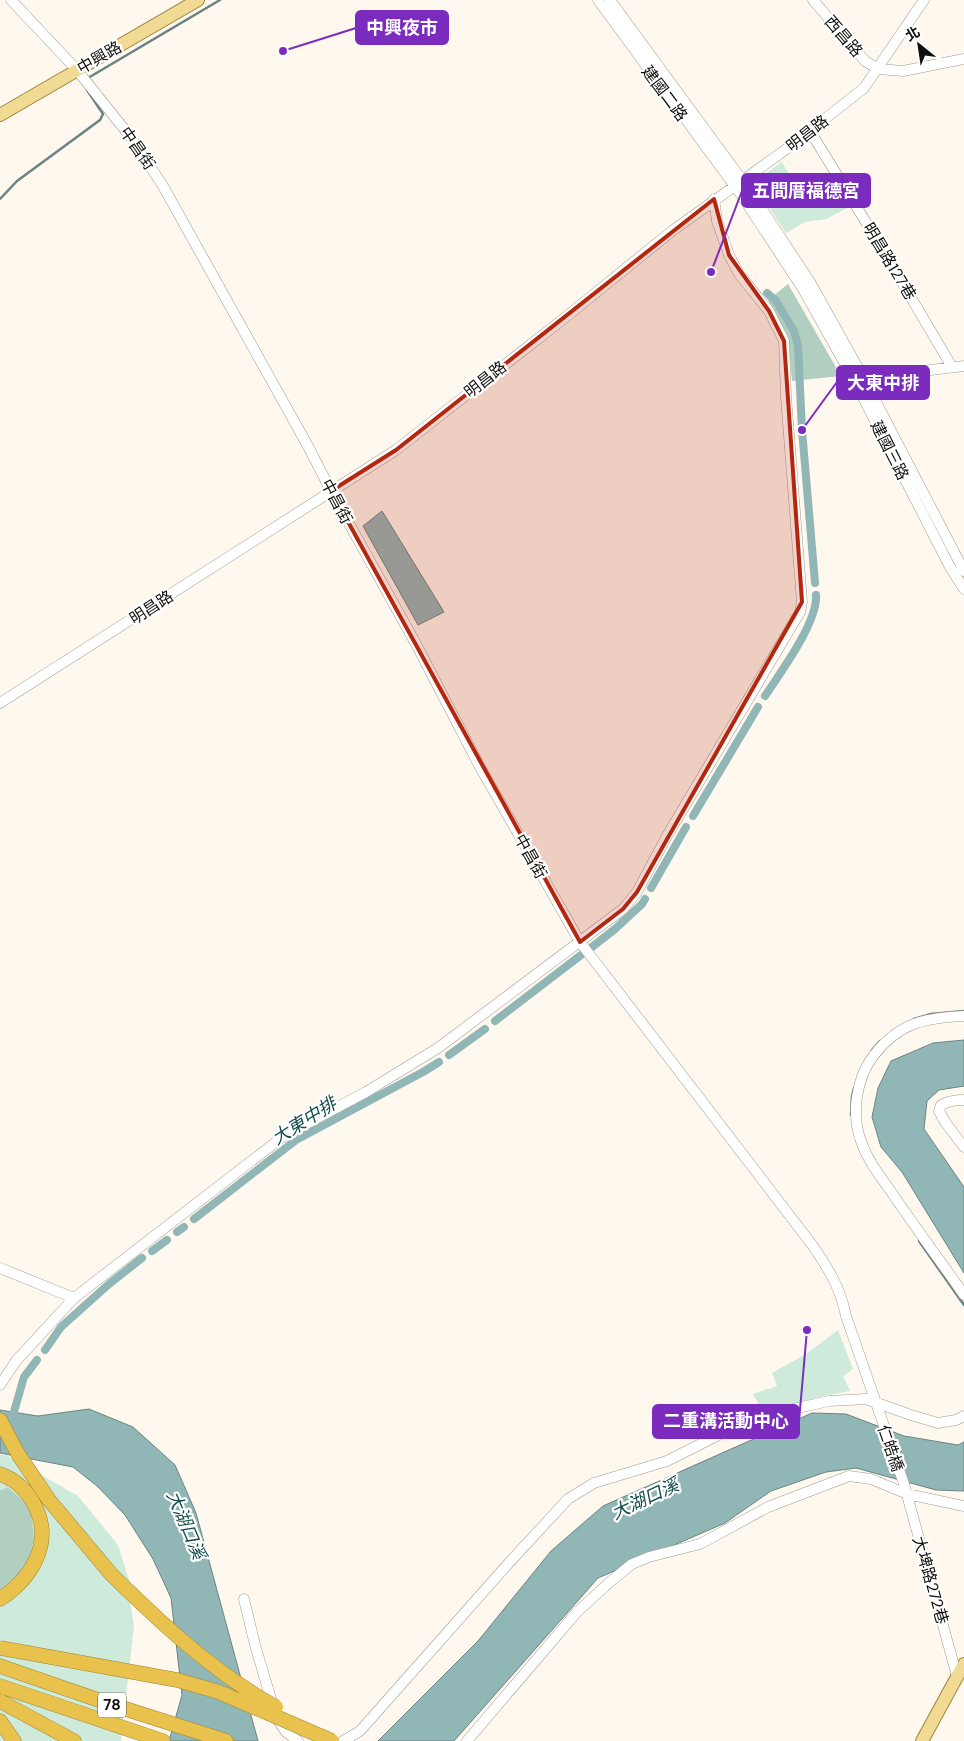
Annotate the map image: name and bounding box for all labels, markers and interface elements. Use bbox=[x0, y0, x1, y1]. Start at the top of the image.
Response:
callout: 中興夜市 bbox=[356, 11, 448, 44]
street label: 西昌路 bbox=[820, 11, 867, 61]
text: 中興夜市 bbox=[366, 16, 438, 40]
north arrow bbox=[894, 20, 944, 70]
text: 北 bbox=[902, 22, 923, 45]
street label: 中興路 bbox=[73, 36, 125, 79]
street label: 建國二路 bbox=[637, 61, 692, 125]
street label: 明昌路 bbox=[782, 110, 833, 156]
street label: 中昌街 bbox=[115, 123, 160, 174]
callout: 五間厝福德宮 bbox=[742, 174, 870, 207]
text: 五間厝福德宮 bbox=[752, 179, 860, 203]
street label: 明昌路127巷 bbox=[858, 219, 921, 304]
street label: 明昌路 bbox=[460, 356, 511, 402]
callout: 大東中排 bbox=[837, 366, 929, 399]
text: 大東中排 bbox=[847, 371, 919, 395]
street label: 建國三路 bbox=[866, 417, 913, 484]
street label: 中昌街 bbox=[316, 475, 357, 527]
street label: 明昌路 bbox=[125, 586, 177, 629]
street label: 中昌街 bbox=[510, 830, 551, 882]
water label: 大東中排 bbox=[267, 1091, 343, 1150]
callout: 二重溝活動中心 bbox=[653, 1405, 799, 1438]
text: 二重溝活動中心 bbox=[663, 1409, 789, 1433]
street label: 仁皓橋 bbox=[873, 1422, 908, 1474]
water label: 大湖口溪 bbox=[607, 1472, 685, 1525]
water label: 大湖口溪 bbox=[161, 1487, 212, 1566]
street label: 大埤路272巷 bbox=[908, 1534, 953, 1626]
road number: 78 bbox=[98, 1692, 126, 1718]

